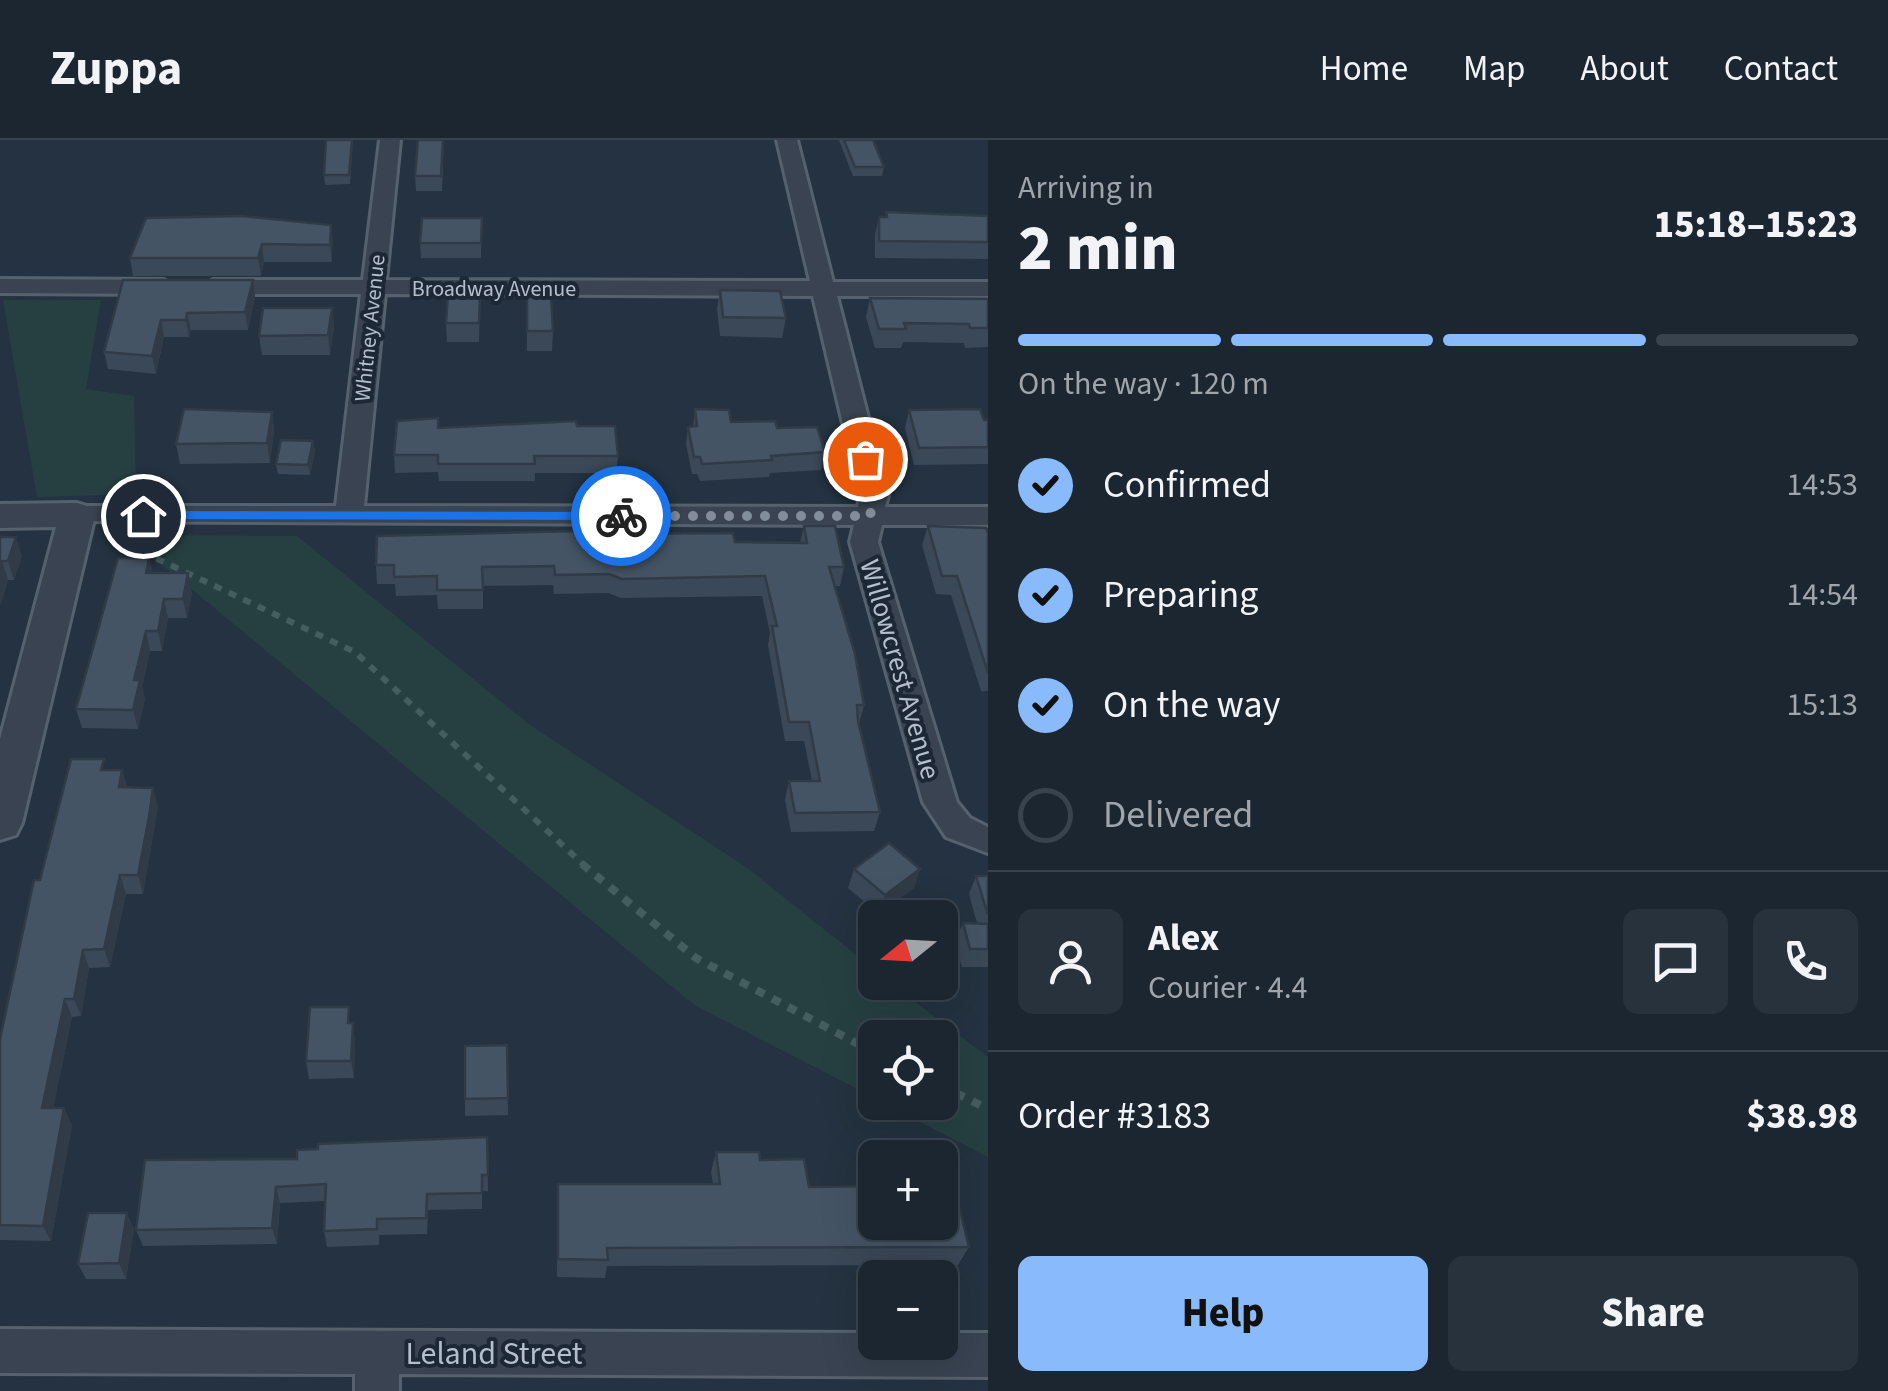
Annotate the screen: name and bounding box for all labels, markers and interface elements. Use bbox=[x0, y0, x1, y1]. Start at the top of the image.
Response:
text: Zuppa bbox=[50, 35, 182, 103]
text: Home bbox=[1320, 44, 1408, 94]
text: Map bbox=[1463, 44, 1526, 94]
text: About bbox=[1581, 44, 1669, 94]
text: Contact bbox=[1724, 44, 1838, 94]
text: Arriving in bbox=[1018, 165, 1154, 211]
text: 15:18–15:23 bbox=[1654, 198, 1858, 252]
text: 2 min bbox=[1018, 202, 1178, 295]
street label: Whitney Avenue bbox=[346, 253, 394, 403]
street label: Broadway Avenue bbox=[412, 273, 576, 305]
text: On the way · 120 m bbox=[1018, 361, 1269, 407]
pin bbox=[823, 417, 908, 502]
icon: bag bbox=[838, 432, 893, 487]
icon: check bbox=[1018, 458, 1073, 513]
text: Confirmed bbox=[1103, 458, 1271, 512]
text: 14:53 bbox=[1786, 462, 1858, 508]
courier bbox=[571, 466, 671, 566]
pin bbox=[101, 474, 186, 559]
icon: home bbox=[116, 489, 171, 544]
icon: bike bbox=[594, 489, 649, 544]
street label: Willowcrest Avenue bbox=[850, 555, 951, 784]
icon: check bbox=[1018, 568, 1073, 623]
text: Preparing bbox=[1103, 568, 1258, 622]
text: 14:54 bbox=[1786, 572, 1858, 618]
icon: check bbox=[1018, 678, 1073, 733]
text: On the way bbox=[1103, 678, 1280, 732]
text: 15:13 bbox=[1786, 682, 1858, 728]
text: Delivered bbox=[1103, 788, 1253, 842]
north arrow bbox=[858, 900, 958, 1000]
map controls bbox=[858, 900, 958, 1360]
button: person bbox=[1018, 909, 1123, 1014]
button: chat bbox=[1623, 909, 1728, 1014]
button: phone bbox=[1753, 909, 1858, 1014]
text: Alex bbox=[1148, 911, 1219, 965]
text: Courier · 4.4 bbox=[1148, 965, 1308, 1011]
button: locate bbox=[858, 1020, 958, 1120]
text: Order #3183 bbox=[1018, 1089, 1211, 1143]
text: $38.98 bbox=[1746, 1089, 1858, 1143]
button: + bbox=[858, 1140, 958, 1240]
button: Help bbox=[1018, 1256, 1428, 1371]
button: Share bbox=[1448, 1256, 1858, 1371]
button: − bbox=[858, 1260, 958, 1360]
street label: Leland Street bbox=[405, 1331, 583, 1377]

